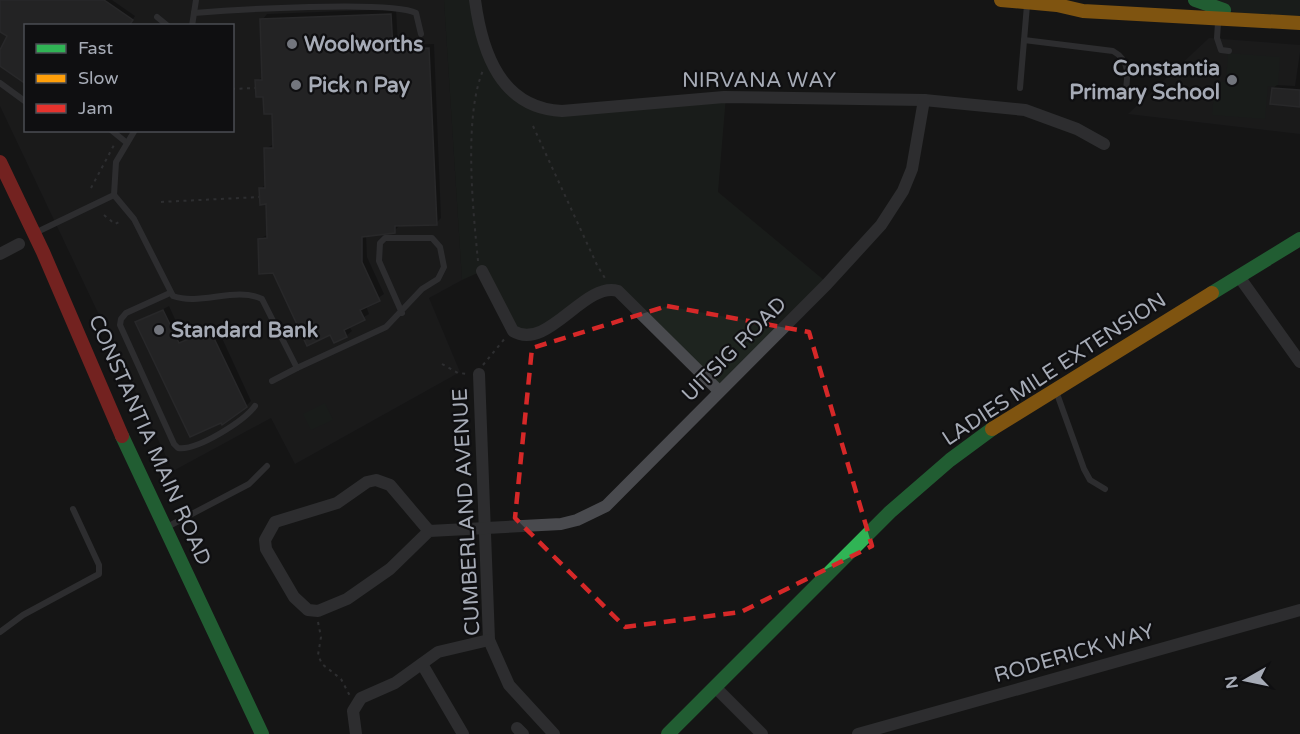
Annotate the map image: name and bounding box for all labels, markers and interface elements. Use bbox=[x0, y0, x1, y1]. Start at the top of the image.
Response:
legend bbox=[24, 24, 234, 132]
place label: Woolworths bbox=[304, 32, 423, 57]
text: Fast bbox=[78, 37, 113, 59]
marker: Woolworths bbox=[285, 37, 299, 51]
place label: Constantia Primary School bbox=[1069, 56, 1220, 105]
text: Slow bbox=[78, 67, 119, 89]
street label: NIRVANA WAY bbox=[682, 68, 836, 93]
place label: Pick n Pay bbox=[308, 73, 411, 98]
marker: Constantia Primary School bbox=[1225, 73, 1239, 87]
marker: Pick n Pay bbox=[289, 78, 303, 92]
text: Jam bbox=[78, 97, 113, 119]
street label: LADIES MILE EXTENSION bbox=[938, 288, 1171, 451]
street label: UITSIG ROAD bbox=[677, 292, 792, 407]
street label: CONSTANTIA MAIN ROAD bbox=[83, 311, 216, 569]
place label: Standard Bank bbox=[171, 318, 319, 343]
marker: Standard Bank bbox=[152, 323, 166, 337]
street label: CUMBERLAND AVENUE bbox=[448, 387, 485, 636]
street label: RODERICK WAY bbox=[991, 619, 1157, 688]
north arrow bbox=[1216, 650, 1276, 710]
text: N bbox=[1221, 674, 1243, 690]

